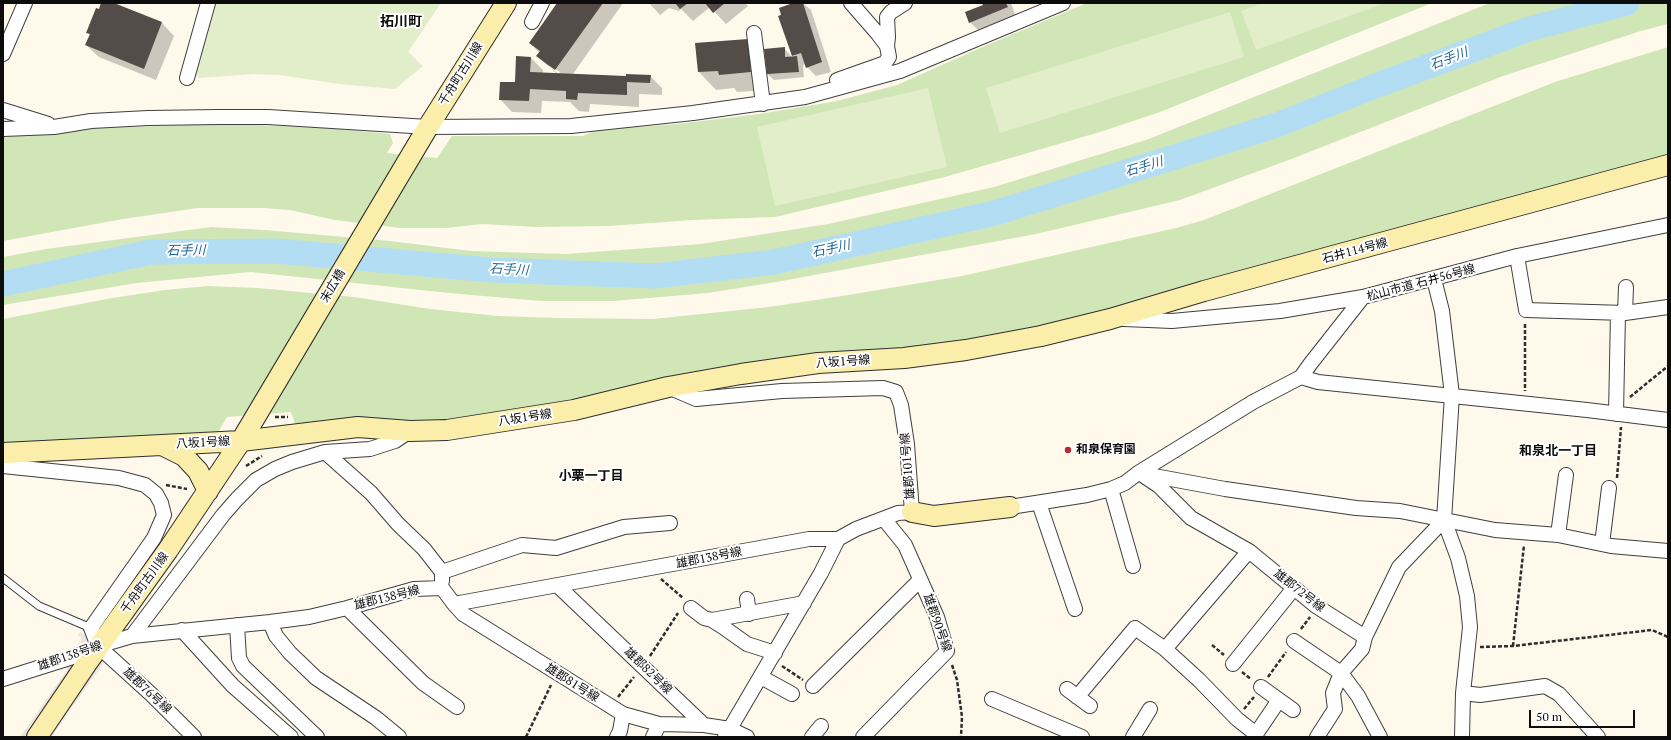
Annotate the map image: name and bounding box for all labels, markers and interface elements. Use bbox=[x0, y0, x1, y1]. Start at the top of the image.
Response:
district label: 拓川町 bbox=[380, 14, 422, 30]
street label: 千舟町古川線 bbox=[436, 40, 486, 108]
water label: 石手川 bbox=[1428, 45, 1470, 73]
water label: 石手川 bbox=[1123, 154, 1165, 180]
street label: 石井114号線 bbox=[1321, 235, 1389, 267]
water label: 石手川 bbox=[810, 237, 852, 261]
water label: 石手川 bbox=[166, 243, 206, 259]
water label: 石手川 bbox=[489, 261, 529, 279]
street label: 松山市道 石井56号線 bbox=[1365, 262, 1477, 304]
street label: 末広橋 bbox=[318, 267, 348, 305]
street label: 八坂1号線 bbox=[815, 353, 871, 371]
street label: 八坂1号線 bbox=[497, 407, 553, 429]
street label: 雄郡101号線 bbox=[898, 432, 918, 500]
street label: 八坂1号線 bbox=[175, 434, 231, 452]
place label: 和泉保育園 bbox=[1076, 443, 1136, 457]
district label: 和泉北一丁目 bbox=[1519, 443, 1597, 459]
marker: 和泉保育園 bbox=[1063, 445, 1073, 455]
district label: 小栗一丁目 bbox=[559, 468, 623, 484]
street label: 雄郡138号線 bbox=[675, 545, 743, 571]
street label: 千舟町古川線 bbox=[118, 550, 172, 616]
street label: 雄郡72号線 bbox=[1271, 567, 1327, 615]
street label: 雄郡138号線 bbox=[353, 583, 421, 613]
street label: 雄郡90号線 bbox=[920, 592, 954, 654]
street label: 雄郡138号線 bbox=[36, 638, 104, 674]
street label: 雄郡82号線 bbox=[621, 645, 675, 697]
street label: 雄郡81号線 bbox=[542, 661, 602, 705]
street label: 雄郡76号線 bbox=[120, 665, 174, 717]
scale bar bbox=[1531, 702, 1637, 728]
text: 50 m bbox=[1536, 709, 1562, 724]

